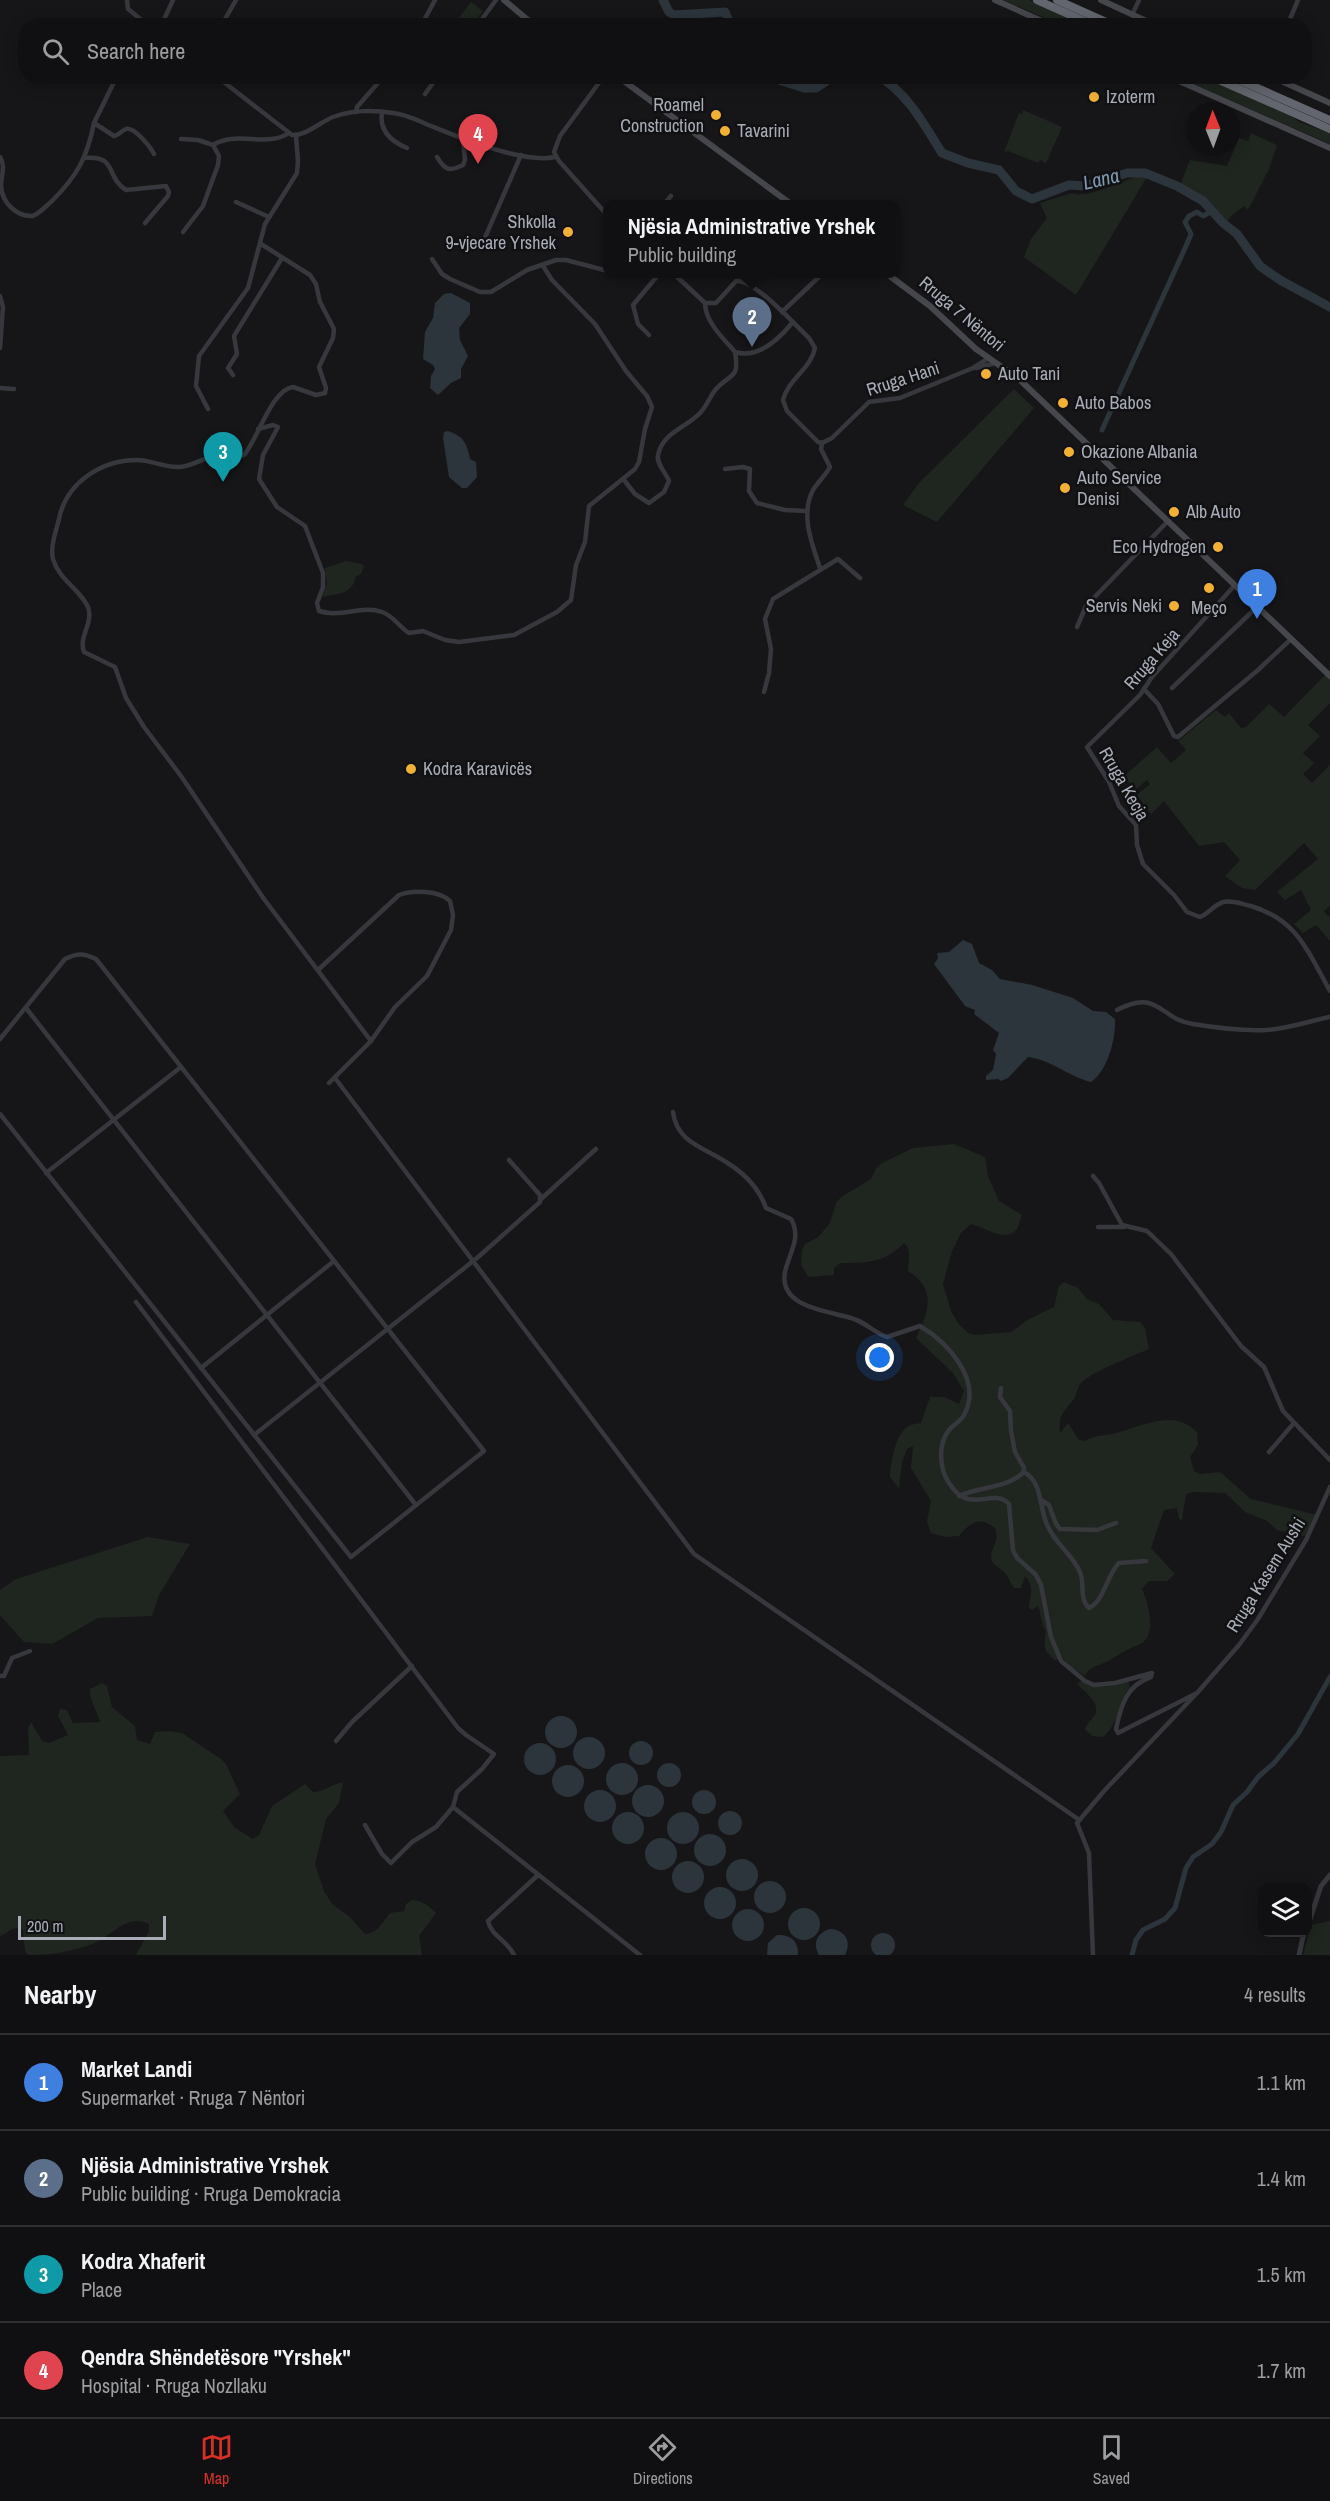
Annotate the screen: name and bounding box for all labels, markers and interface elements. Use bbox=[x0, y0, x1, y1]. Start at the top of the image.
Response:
search box bbox=[18, 18, 1312, 84]
icon: search bbox=[39, 35, 72, 68]
text: Search here bbox=[87, 36, 185, 66]
place label: Izoterm bbox=[1106, 84, 1155, 109]
marker: Izoterm bbox=[1087, 90, 1101, 104]
place label: Roamel Construction bbox=[620, 92, 704, 138]
north arrow bbox=[1186, 102, 1240, 156]
marker: Roamel Construction bbox=[709, 108, 723, 122]
pin: 4 bbox=[458, 114, 498, 164]
place label: Tavarini bbox=[737, 118, 790, 143]
marker: Tavarini bbox=[718, 124, 732, 138]
water label: Lana bbox=[1080, 161, 1122, 196]
popup bbox=[603, 200, 900, 278]
place label: Shkolla 9-vjecare Yrshek bbox=[446, 209, 557, 255]
text: Njësia Administrative Yrshek bbox=[628, 211, 875, 241]
marker: Shkolla 9-vjecare Yrshek bbox=[561, 225, 575, 239]
text: Public building bbox=[628, 241, 736, 268]
street label: Rruga 7 Nëntori bbox=[914, 270, 1011, 357]
pin: 2 bbox=[732, 298, 771, 347]
street label: Rruga Hani bbox=[863, 355, 943, 402]
place label: Auto Tani bbox=[997, 361, 1060, 386]
marker: Auto Tani bbox=[979, 367, 993, 381]
place label: Auto Babos bbox=[1074, 390, 1151, 415]
marker: Auto Babos bbox=[1056, 396, 1070, 410]
pin: 3 bbox=[204, 432, 242, 482]
place label: Okazione Albania bbox=[1081, 439, 1198, 464]
marker: Okazione Albania bbox=[1062, 445, 1076, 459]
place label: Auto Service Denisi bbox=[1076, 465, 1162, 511]
marker: Auto Service Denisi bbox=[1058, 481, 1072, 495]
place label: Alb Auto bbox=[1185, 499, 1241, 524]
marker: Alb Auto bbox=[1167, 505, 1181, 519]
place label: Eco Hydrogen bbox=[1112, 534, 1206, 559]
marker: Eco Hydrogen bbox=[1211, 540, 1225, 554]
pin: 1 bbox=[1238, 570, 1276, 619]
marker: Meço bbox=[1202, 581, 1216, 595]
place label: Servis Neki bbox=[1086, 593, 1162, 618]
place label: Meço bbox=[1191, 595, 1227, 620]
marker: Servis Neki bbox=[1167, 599, 1181, 613]
street label: Rruga Keja bbox=[1118, 623, 1185, 695]
street label: Rruga Kecja bbox=[1093, 742, 1156, 825]
place label: Kodra Karavicës bbox=[423, 756, 532, 781]
marker: Kodra Karavicës bbox=[404, 762, 418, 776]
your location bbox=[865, 1343, 894, 1372]
street label: Rruga Kasem Aushi bbox=[1220, 1512, 1311, 1637]
map controls bbox=[1258, 1883, 1312, 1937]
button: layers bbox=[1258, 1883, 1312, 1937]
scale bar bbox=[18, 1913, 166, 1940]
text: 200 m bbox=[27, 1915, 63, 1937]
text: Nearby bbox=[24, 1977, 96, 2012]
text: 4 results bbox=[1244, 1981, 1306, 2008]
text: Market Landi bbox=[81, 2054, 192, 2084]
text: 1 bbox=[39, 2069, 48, 2096]
text: 1.1 km bbox=[1257, 2069, 1306, 2096]
text: Supermarket · Rruga 7 Nëntori bbox=[81, 2084, 305, 2111]
text: Njësia Administrative Yrshek bbox=[81, 2150, 329, 2180]
text: 2 bbox=[39, 2165, 48, 2192]
text: 1.4 km bbox=[1257, 2165, 1306, 2192]
text: Public building · Rruga Demokracia bbox=[81, 2180, 341, 2207]
text: Kodra Xhaferit bbox=[81, 2246, 205, 2276]
text: 3 bbox=[39, 2261, 48, 2288]
text: 1.5 km bbox=[1257, 2261, 1306, 2288]
text: Place bbox=[81, 2276, 122, 2303]
text: Qendra Shëndetësore "Yrshek" bbox=[81, 2342, 351, 2372]
text: 4 bbox=[39, 2357, 48, 2384]
text: 1.7 km bbox=[1257, 2357, 1306, 2384]
text: Hospital · Rruga Nozllaku bbox=[81, 2372, 267, 2399]
tab: Map bbox=[200, 2431, 233, 2489]
tab: Directions bbox=[633, 2431, 693, 2489]
tab: Saved bbox=[1093, 2431, 1130, 2489]

